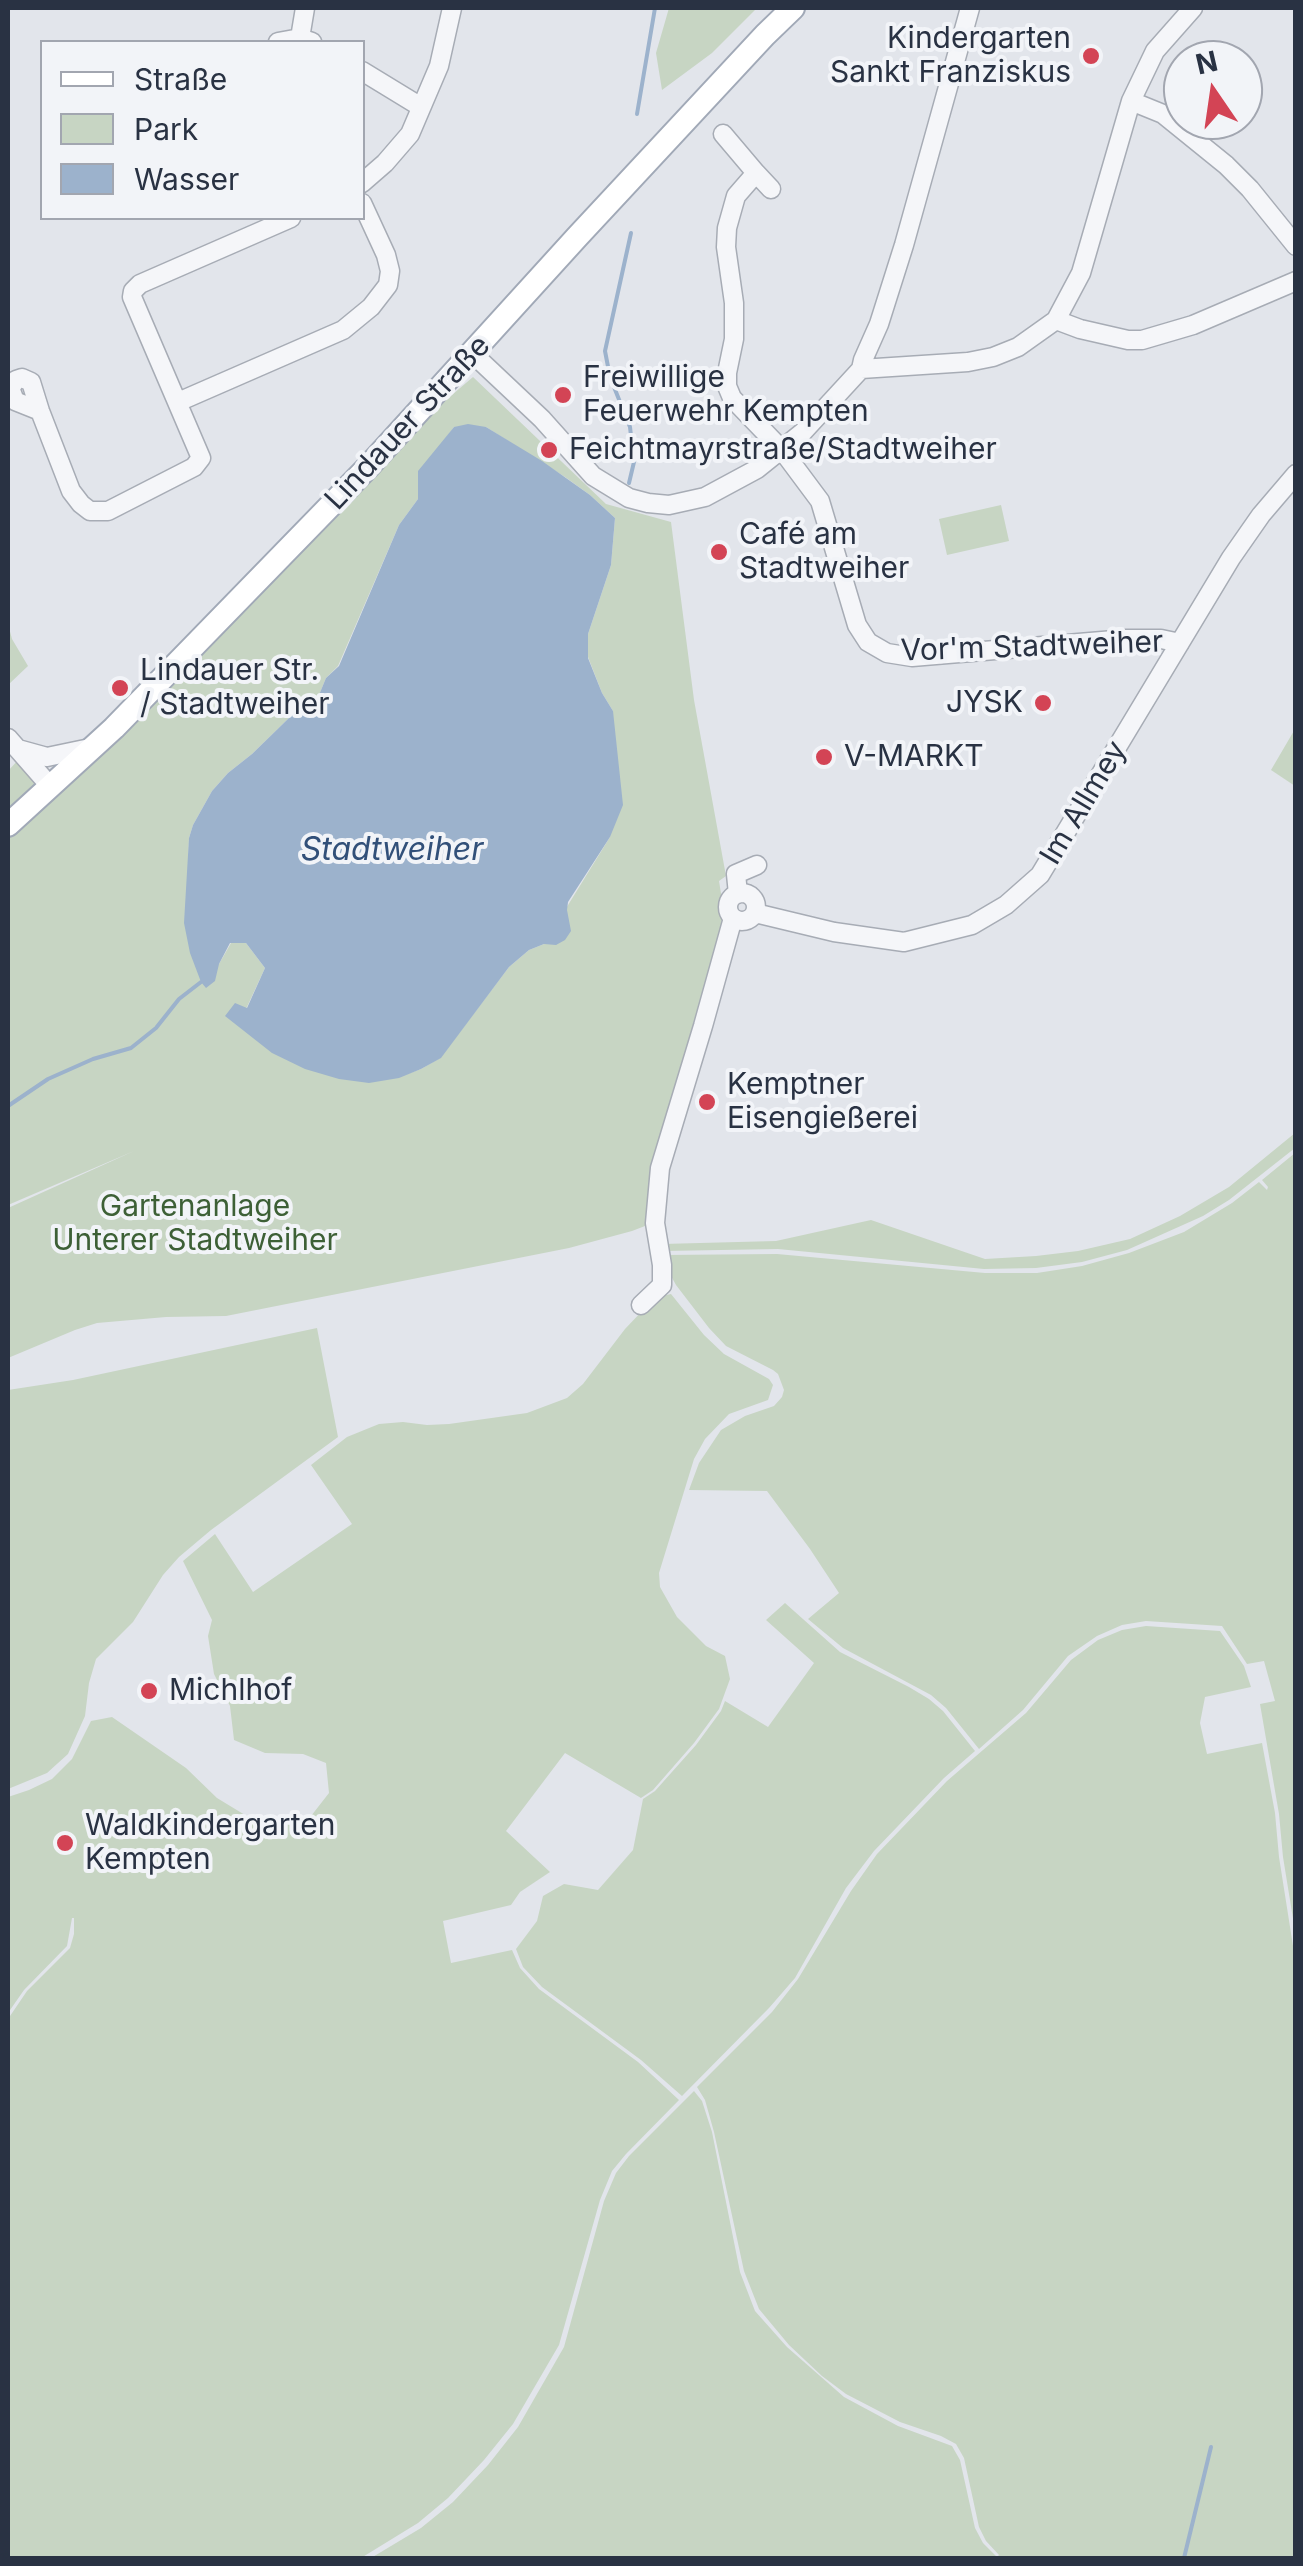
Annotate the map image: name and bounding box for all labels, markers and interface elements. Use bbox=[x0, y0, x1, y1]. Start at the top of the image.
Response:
place label: Kindergarten Sankt Franziskus bbox=[830, 21, 1071, 92]
legend bbox=[40, 40, 365, 220]
north arrow bbox=[1163, 40, 1263, 140]
text: N bbox=[1192, 44, 1221, 82]
marker: Kindergarten Sankt Franziskus bbox=[1080, 45, 1102, 67]
text: Straße bbox=[134, 61, 227, 97]
text: Park bbox=[134, 111, 198, 147]
text: Wasser bbox=[134, 161, 239, 197]
street label: Lindauer Straße bbox=[318, 328, 498, 518]
place label: Freiwillige Feuerwehr Kempten bbox=[583, 360, 869, 430]
marker: Freiwillige Feuerwehr Kempten bbox=[552, 384, 574, 406]
place label: Feichtmayrstraße/Stadtweiher bbox=[569, 432, 997, 468]
marker: Feichtmayrstraße/Stadtweiher bbox=[538, 439, 560, 461]
place label: Café am Stadtweiher bbox=[739, 517, 909, 588]
marker: Café am Stadtweiher bbox=[708, 541, 730, 563]
street label: Vor'm Stadtweiher bbox=[900, 624, 1164, 670]
place label: Lindauer Str. / Stadtweiher bbox=[140, 653, 330, 724]
marker: Lindauer Str. / Stadtweiher bbox=[109, 677, 131, 699]
place label: JYSK bbox=[946, 685, 1023, 721]
marker: JYSK bbox=[1032, 692, 1054, 714]
street label: Im Allmey bbox=[1033, 735, 1135, 871]
place label: V-MARKT bbox=[844, 739, 984, 775]
marker: V-MARKT bbox=[813, 746, 835, 768]
water label: Stadtweiher bbox=[301, 831, 483, 869]
place label: Kemptner Eisengießerei bbox=[727, 1067, 918, 1138]
marker: Kemptner Eisengießerei bbox=[696, 1091, 718, 1113]
park label: Gartenanlage Unterer Stadtweiher bbox=[52, 1189, 338, 1260]
place label: Michlhof bbox=[169, 1673, 292, 1709]
marker: Michlhof bbox=[138, 1680, 160, 1702]
place label: Waldkindergarten Kempten bbox=[85, 1808, 335, 1878]
marker: Waldkindergarten Kempten bbox=[54, 1832, 76, 1854]

